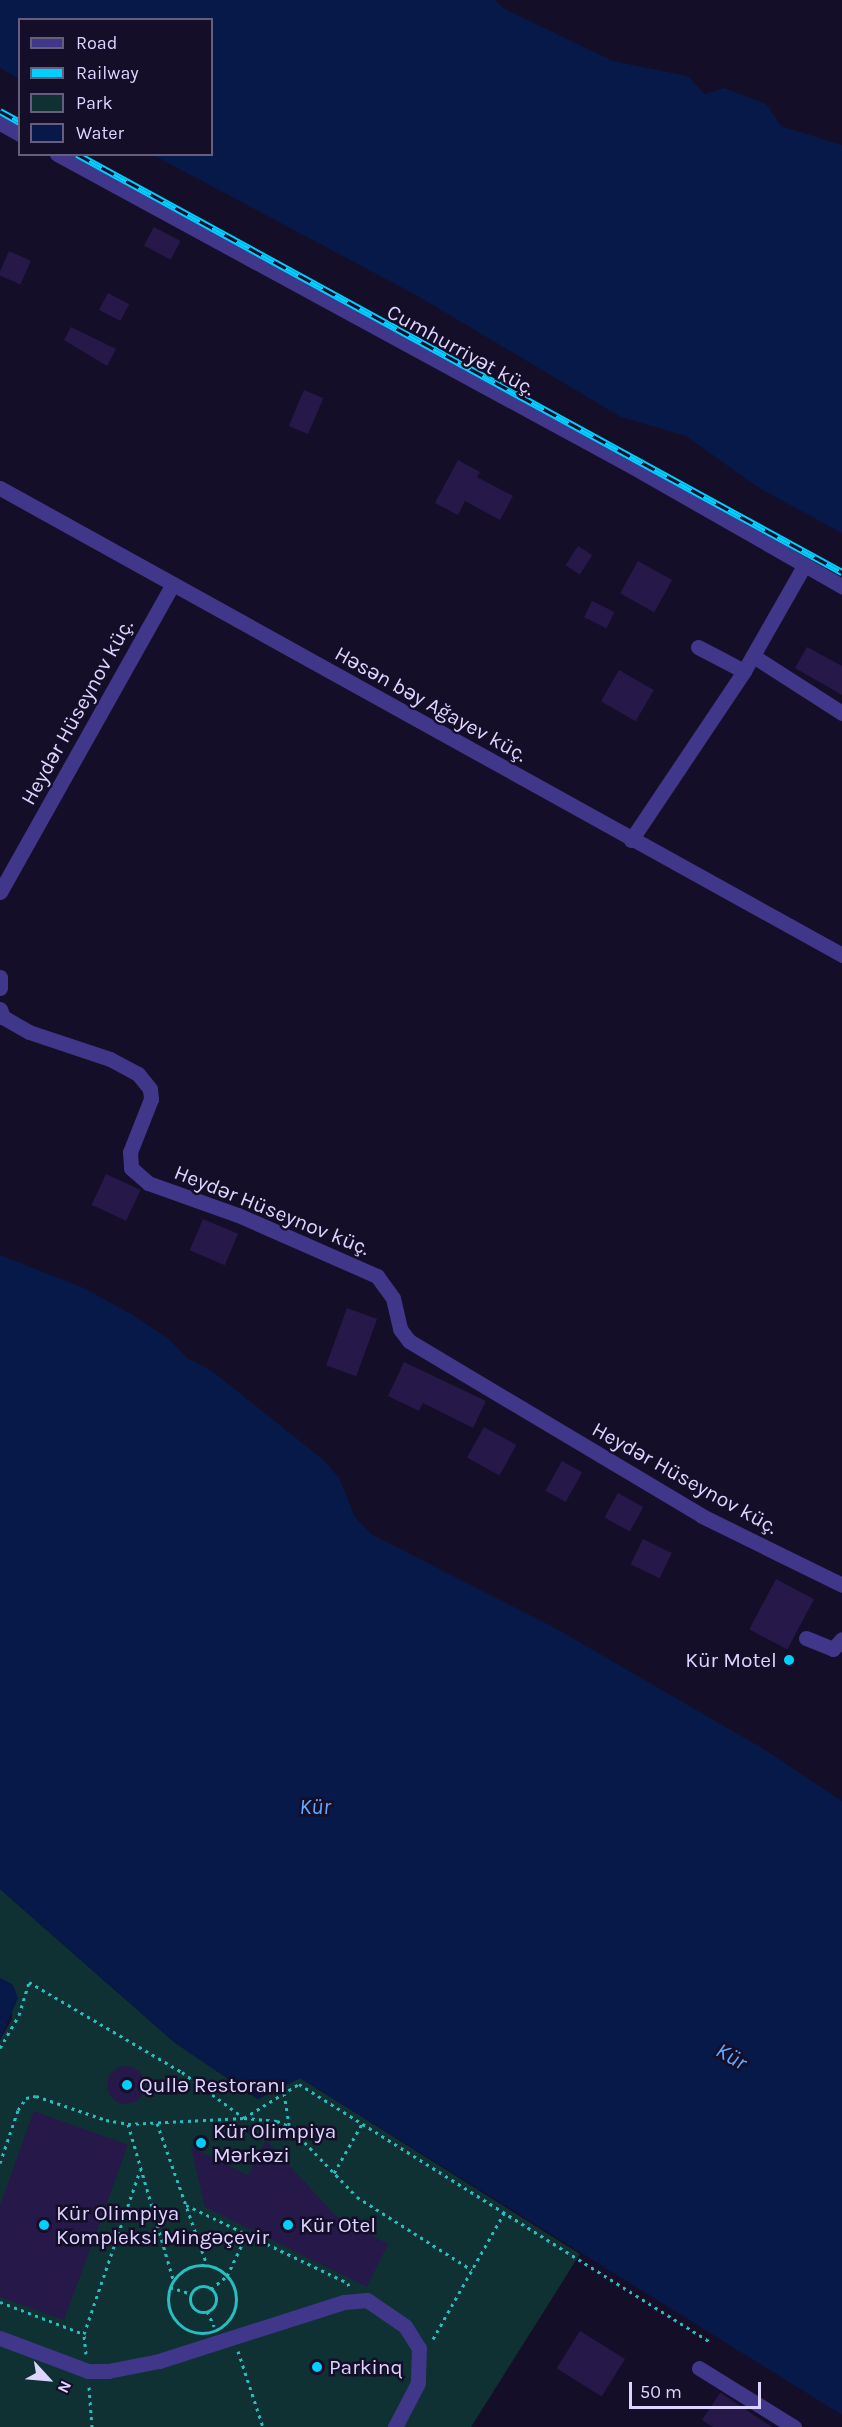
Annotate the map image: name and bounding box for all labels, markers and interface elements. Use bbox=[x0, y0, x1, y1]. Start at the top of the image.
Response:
legend bbox=[18, 18, 213, 156]
text: Road bbox=[76, 32, 117, 54]
text: Railway bbox=[76, 62, 139, 84]
text: Park bbox=[76, 92, 113, 114]
text: Water bbox=[76, 122, 124, 144]
street label: Cumhurriyət küç. bbox=[383, 299, 539, 401]
street label: Heydər Hüseynov küç. bbox=[15, 615, 139, 809]
street label: Həsən bəy Ağayev küç. bbox=[331, 641, 531, 767]
street label: Heydər Hüseynov küç. bbox=[171, 1159, 373, 1261]
street label: Heydər Hüseynov küç. bbox=[588, 1416, 782, 1540]
place label: Kür Motel bbox=[685, 1647, 777, 1673]
marker: Kür Motel bbox=[782, 1653, 796, 1667]
water label: Kür bbox=[299, 1795, 331, 1821]
water label: Kür bbox=[711, 2038, 751, 2076]
place label: Qullə Restoranı bbox=[139, 2072, 286, 2098]
marker: Qullə Restoranı bbox=[120, 2078, 134, 2092]
place label: Kür Olimpiya Mərkəzi bbox=[213, 2118, 336, 2168]
marker: Kür Olimpiya Mərkəzi bbox=[194, 2136, 208, 2150]
place label: Kür Olimpiya Kompleksi Mingəçevir bbox=[56, 2200, 269, 2250]
place label: Kür Otel bbox=[300, 2212, 376, 2238]
marker: Kür Olimpiya Kompleksi Mingəçevir bbox=[37, 2218, 51, 2232]
marker: Kür Otel bbox=[281, 2218, 295, 2232]
north arrow bbox=[18, 2349, 78, 2409]
place label: Parkinq bbox=[329, 2354, 403, 2380]
marker: Parkinq bbox=[310, 2360, 324, 2374]
scale bar bbox=[632, 2370, 764, 2408]
text: N bbox=[54, 2378, 76, 2396]
text: 50 m bbox=[640, 2381, 682, 2403]

